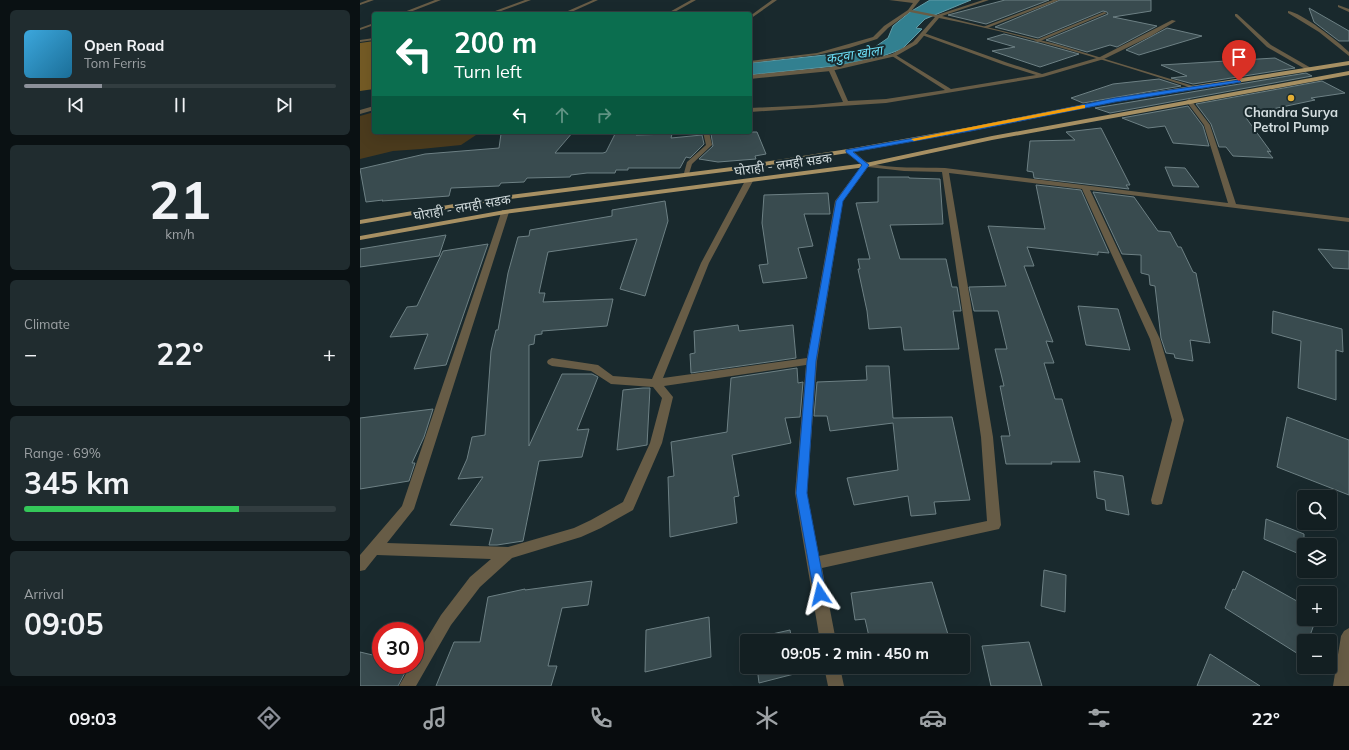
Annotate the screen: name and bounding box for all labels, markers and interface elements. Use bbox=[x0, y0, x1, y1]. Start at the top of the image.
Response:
text: 200 m bbox=[454, 25, 537, 60]
icon: left bbox=[388, 28, 440, 80]
text: Open Road bbox=[84, 36, 164, 55]
pin bbox=[1222, 40, 1256, 81]
water label: कटुवा खोला bbox=[825, 41, 886, 67]
icon: arrive bbox=[1228, 46, 1250, 68]
text: Tom Ferris bbox=[84, 55, 146, 71]
text: Turn left bbox=[454, 60, 522, 83]
marker: Chandra Surya Petrol Pump bbox=[1286, 93, 1296, 103]
icon: previous bbox=[65, 94, 87, 116]
icon: pause bbox=[169, 94, 191, 116]
icon: next bbox=[273, 94, 295, 116]
icon: left bbox=[509, 104, 531, 126]
icon: ahead bbox=[551, 104, 573, 126]
icon: right bbox=[593, 104, 615, 126]
place label: Chandra Surya Petrol Pump bbox=[1244, 104, 1338, 135]
street label: घोराही - लमही सडक bbox=[733, 149, 834, 179]
text: 21 bbox=[149, 167, 211, 232]
street label: घोराही - लमही सडक bbox=[412, 190, 513, 223]
text: km/h bbox=[165, 226, 195, 242]
text: Climate bbox=[24, 316, 70, 332]
text: 22° bbox=[156, 335, 204, 373]
text: − bbox=[24, 340, 37, 368]
text: + bbox=[323, 340, 336, 368]
text: Range · 69% bbox=[24, 445, 101, 461]
text: 345 km bbox=[24, 464, 130, 502]
map controls bbox=[1297, 490, 1337, 674]
button: search bbox=[1297, 490, 1337, 530]
button: layers bbox=[1297, 538, 1337, 578]
position arrow bbox=[799, 573, 841, 615]
text: Arrival bbox=[24, 586, 64, 602]
button: + bbox=[1297, 586, 1337, 626]
text: 09:05 bbox=[24, 605, 103, 643]
speed limit sign: 30 bbox=[372, 622, 424, 674]
button: − bbox=[1297, 634, 1337, 674]
text: 09:05 · 2 min · 450 m bbox=[781, 644, 929, 663]
icon: directions bbox=[255, 704, 283, 732]
icon: music bbox=[421, 704, 449, 732]
icon: phone bbox=[587, 704, 615, 732]
icon: climate bbox=[753, 704, 781, 732]
icon: car bbox=[919, 704, 947, 732]
icon: filters bbox=[1085, 704, 1113, 732]
text: 09:03 bbox=[69, 707, 117, 730]
text: 22° bbox=[1251, 707, 1280, 730]

